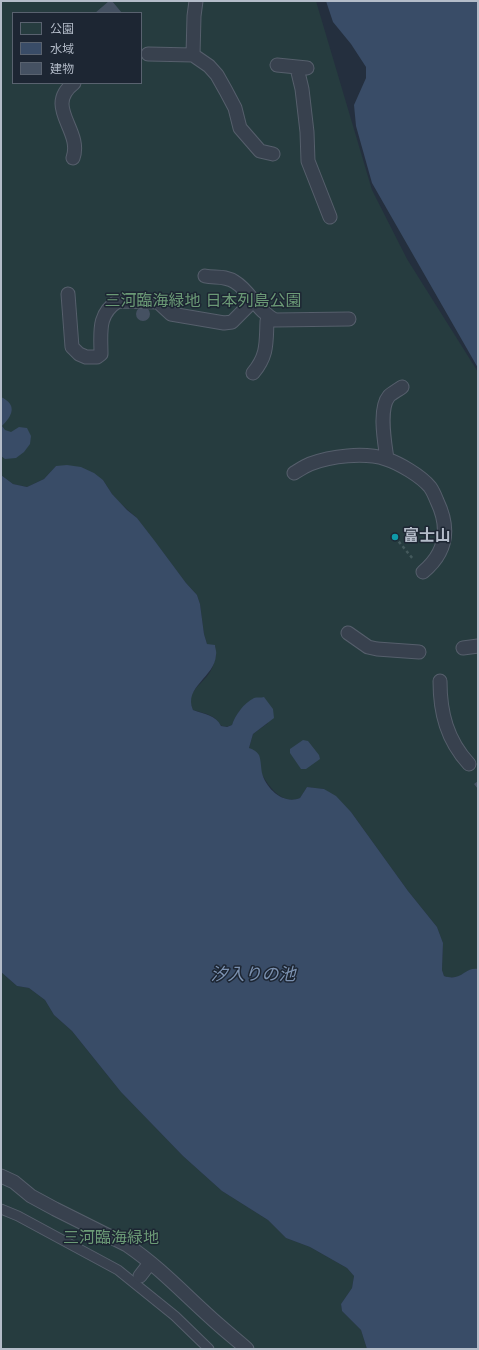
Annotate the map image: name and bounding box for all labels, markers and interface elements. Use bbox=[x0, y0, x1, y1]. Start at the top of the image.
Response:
legend bbox=[12, 12, 142, 84]
text: 公園 bbox=[50, 20, 74, 38]
text: 水域 bbox=[50, 40, 74, 58]
text: 建物 bbox=[50, 60, 74, 78]
park label: 三河臨海緑地 日本列島公園 bbox=[105, 292, 301, 312]
place label: 富士山 bbox=[403, 527, 451, 547]
marker: 富士山 bbox=[390, 532, 400, 542]
water label: 汐入りの池 bbox=[211, 966, 295, 986]
park label: 三河臨海緑地 bbox=[63, 1229, 159, 1249]

